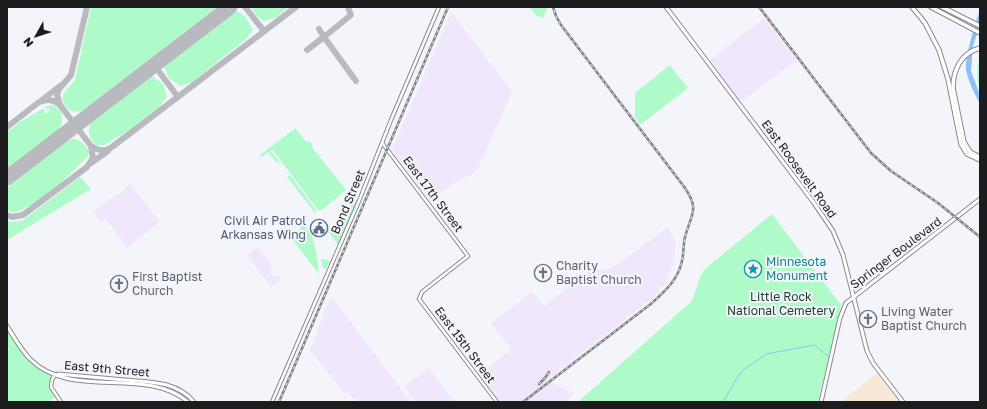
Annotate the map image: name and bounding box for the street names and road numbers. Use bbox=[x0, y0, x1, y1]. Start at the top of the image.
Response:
street label: East Roosevelt Road bbox=[759, 117, 840, 221]
street label: East 17th Street bbox=[400, 153, 467, 235]
street label: Bond Street bbox=[327, 167, 368, 236]
street label: Springer Boulevard bbox=[847, 213, 944, 292]
street label: East 15th Street bbox=[432, 304, 499, 386]
street label: East 9th Street bbox=[63, 357, 151, 380]

